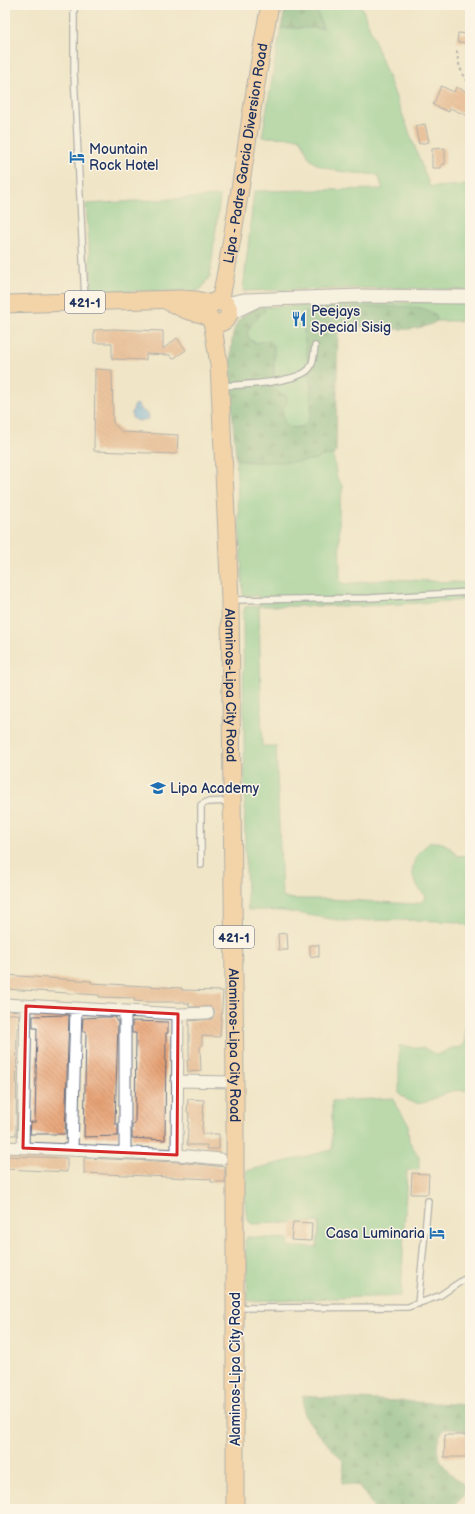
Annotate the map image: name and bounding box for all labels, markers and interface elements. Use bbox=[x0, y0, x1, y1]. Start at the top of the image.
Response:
street label: Lipa - Padre Garcia Diversion Road bbox=[220, 42, 272, 265]
place label: Mountain Rock Hotel bbox=[89, 141, 158, 174]
hotel icon: Mountain Rock Hotel bbox=[68, 148, 86, 166]
road number: 421-1 bbox=[65, 291, 105, 313]
place label: Peejays Special Sisig bbox=[311, 303, 391, 336]
restaurant icon: Peejays Special Sisig bbox=[290, 310, 308, 328]
street label: Alaminos-Lipa City Road bbox=[221, 608, 240, 762]
school or university icon: Lipa Academy bbox=[149, 779, 167, 797]
place label: Lipa Academy bbox=[170, 780, 260, 797]
road number: 421-1 bbox=[214, 926, 254, 948]
street label: Alaminos-Lipa City Road bbox=[225, 968, 243, 1122]
hotel icon: Casa Luminaria bbox=[428, 1224, 446, 1242]
place label: Casa Luminaria bbox=[326, 1225, 425, 1242]
street label: Alaminos-Lipa City Road bbox=[227, 1292, 244, 1446]

